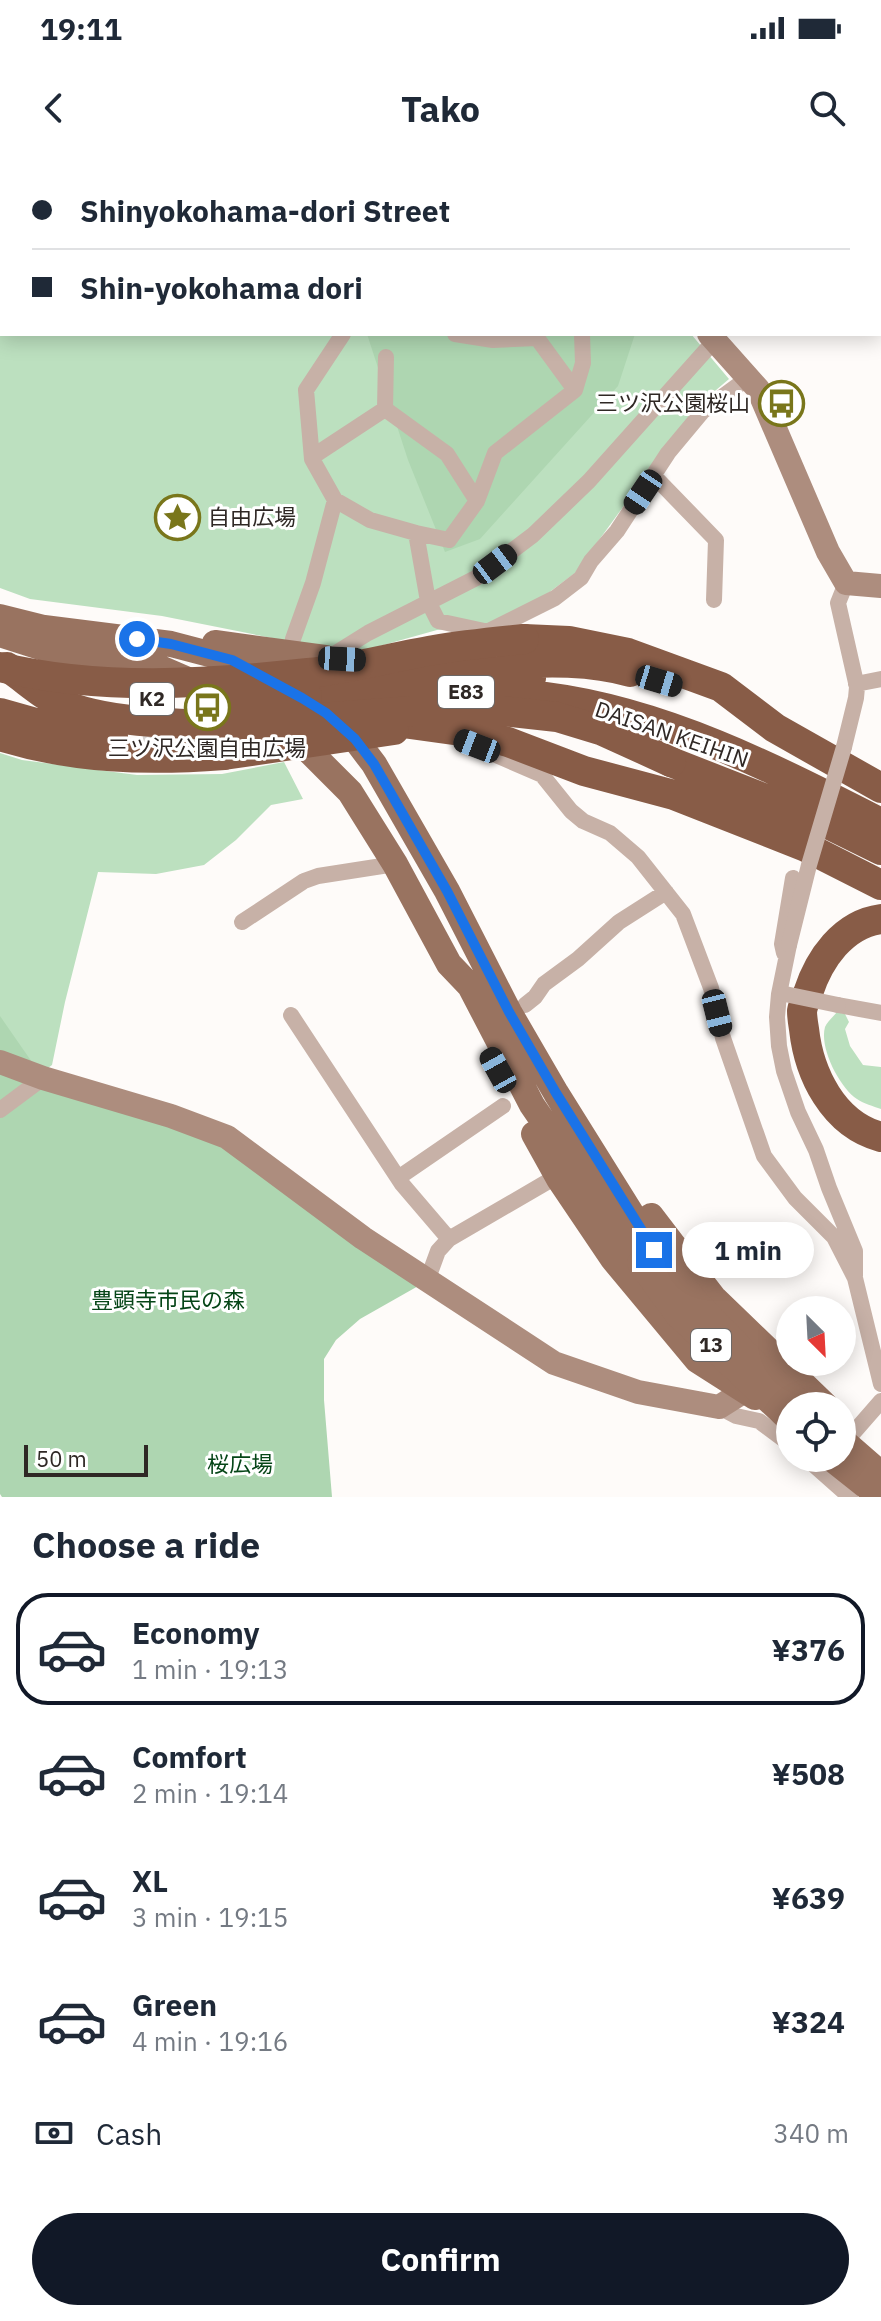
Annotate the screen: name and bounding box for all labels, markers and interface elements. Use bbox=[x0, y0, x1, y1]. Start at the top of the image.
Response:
text: 19:11 bbox=[40, 9, 122, 48]
text: Tako bbox=[401, 85, 480, 132]
icon: back bbox=[32, 86, 76, 130]
icon: search bbox=[805, 86, 849, 130]
text: Shinyokohama-dori Street bbox=[80, 191, 450, 230]
text: Shin-yokohama dori bbox=[80, 268, 363, 307]
bus stop icon: 三ツ沢公園桜山 bbox=[757, 379, 805, 427]
place label: 三ツ沢公園桜山 bbox=[596, 388, 750, 417]
car bbox=[620, 465, 666, 519]
place icon: 自由広場 bbox=[153, 493, 201, 541]
place label: 自由広場 bbox=[208, 502, 296, 531]
car bbox=[469, 540, 521, 588]
route start bbox=[119, 621, 155, 657]
car bbox=[317, 646, 367, 672]
car bbox=[633, 663, 685, 699]
road number: E83 bbox=[438, 676, 494, 708]
road number: K2 bbox=[130, 683, 174, 715]
bus stop icon: 三ツ沢公園自由広場 bbox=[183, 683, 231, 731]
street label: DAISAN KEIHIN bbox=[592, 694, 753, 773]
car bbox=[450, 726, 504, 766]
place label: 三ツ沢公園自由広場 bbox=[108, 733, 306, 762]
car bbox=[700, 987, 734, 1039]
car bbox=[476, 1043, 520, 1097]
callout: 1 min bbox=[682, 1222, 814, 1278]
route end bbox=[636, 1232, 672, 1268]
text: 1 min bbox=[714, 1233, 782, 1267]
park label: 豊顕寺市民の森 bbox=[91, 1285, 245, 1314]
north arrow bbox=[776, 1296, 856, 1376]
map controls bbox=[776, 1296, 856, 1472]
road number: 13 bbox=[691, 1329, 731, 1361]
button: locate bbox=[776, 1392, 856, 1472]
scale bar bbox=[24, 1441, 148, 1477]
text: 50 m bbox=[36, 1444, 87, 1473]
park label: 桜広場 bbox=[207, 1449, 273, 1478]
text: Choose a ride bbox=[32, 1521, 260, 1568]
icon: car bbox=[36, 1613, 108, 1685]
text: Economy bbox=[132, 1613, 260, 1652]
text: ¥376 bbox=[772, 1630, 845, 1669]
text: 1 min · 19:13 bbox=[132, 1652, 288, 1686]
icon: car bbox=[36, 1737, 108, 1809]
text: Comfort bbox=[132, 1737, 247, 1776]
text: ¥508 bbox=[772, 1754, 845, 1793]
text: 2 min · 19:14 bbox=[132, 1776, 288, 1810]
icon: car bbox=[36, 1861, 108, 1933]
text: XL bbox=[132, 1861, 168, 1900]
text: ¥639 bbox=[772, 1878, 845, 1917]
text: 3 min · 19:15 bbox=[132, 1900, 288, 1934]
icon: car bbox=[36, 1985, 108, 2057]
text: Green bbox=[132, 1985, 217, 2024]
text: ¥324 bbox=[772, 2002, 845, 2041]
text: 4 min · 19:16 bbox=[132, 2024, 288, 2058]
icon: cash bbox=[32, 2111, 76, 2155]
text: Cash bbox=[96, 2114, 162, 2153]
text: 340 m bbox=[773, 2116, 849, 2150]
button: Confirm bbox=[32, 2213, 849, 2305]

